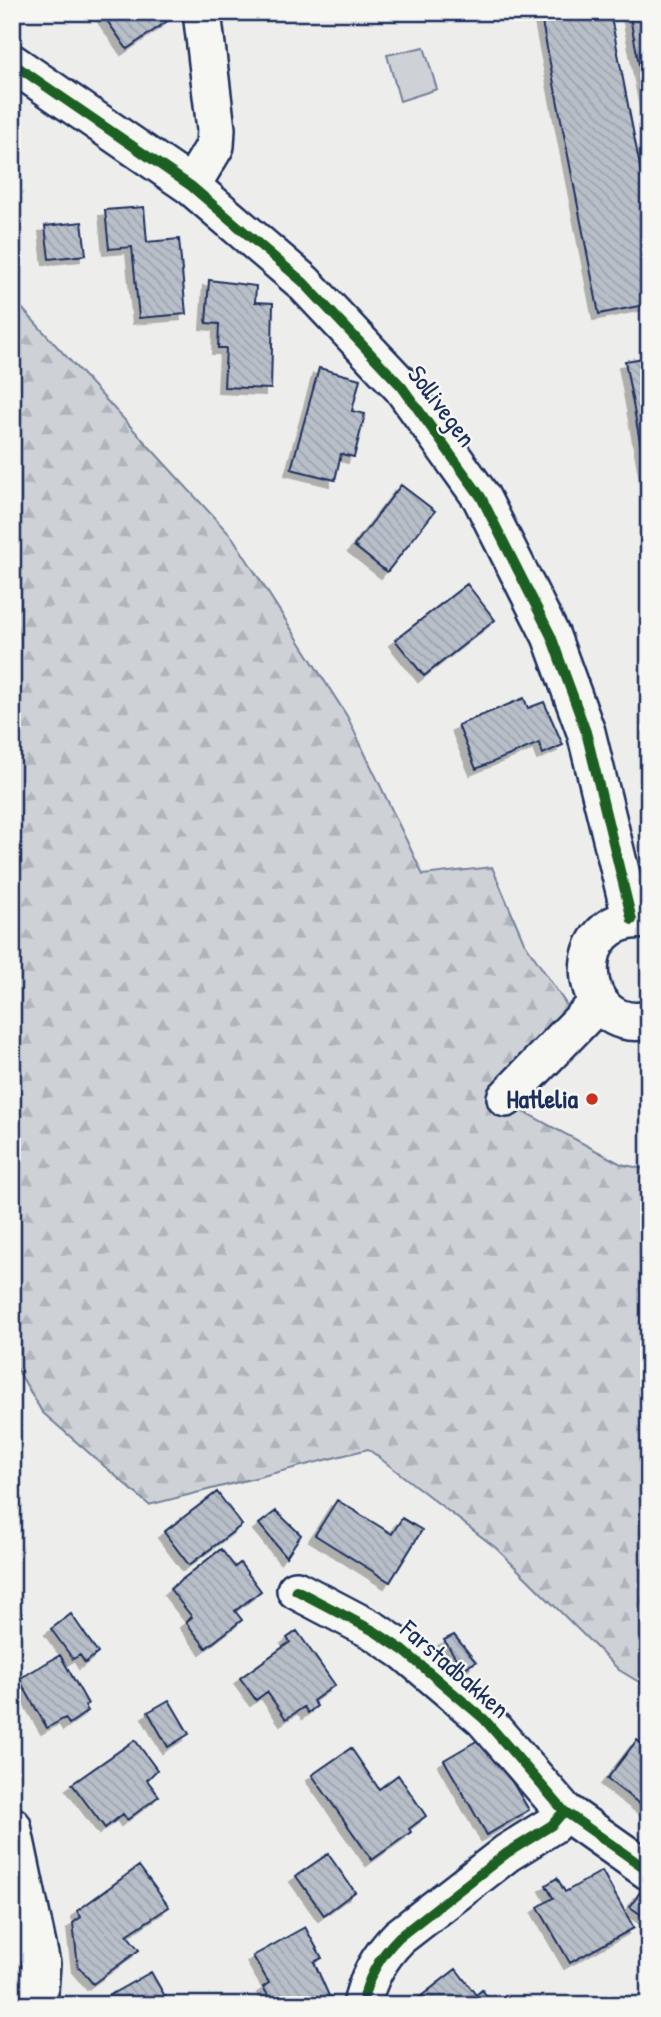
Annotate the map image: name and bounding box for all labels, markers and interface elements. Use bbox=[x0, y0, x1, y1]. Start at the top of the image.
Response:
street label: Sollivegen bbox=[400, 358, 485, 454]
place label: Hatlelia bbox=[506, 1081, 579, 1116]
marker: Hatlelia bbox=[584, 1091, 600, 1107]
street label: Farstadbakken bbox=[393, 1611, 517, 1726]

